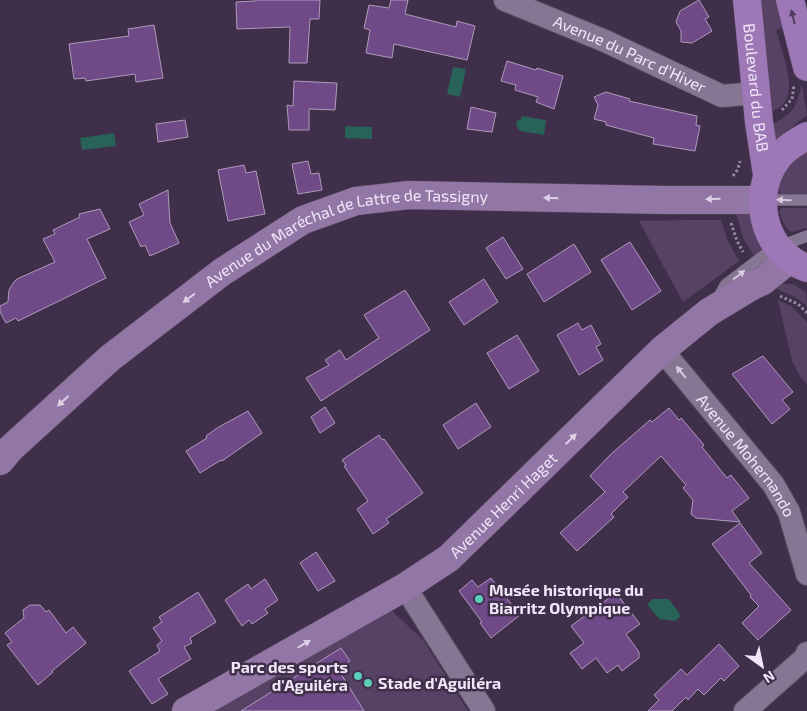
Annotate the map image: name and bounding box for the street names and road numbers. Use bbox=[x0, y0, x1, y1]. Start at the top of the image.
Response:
street label: Avenue du Parc d'Hiver bbox=[551, 11, 710, 96]
street label: Boulevard du BAB bbox=[740, 22, 773, 153]
street label: Avenue du Maréchal de Lattre de Tassigny bbox=[201, 185, 489, 291]
street label: Avenue Mohernando bbox=[693, 390, 800, 520]
street label: Avenue Henri Haget bbox=[445, 448, 561, 562]

